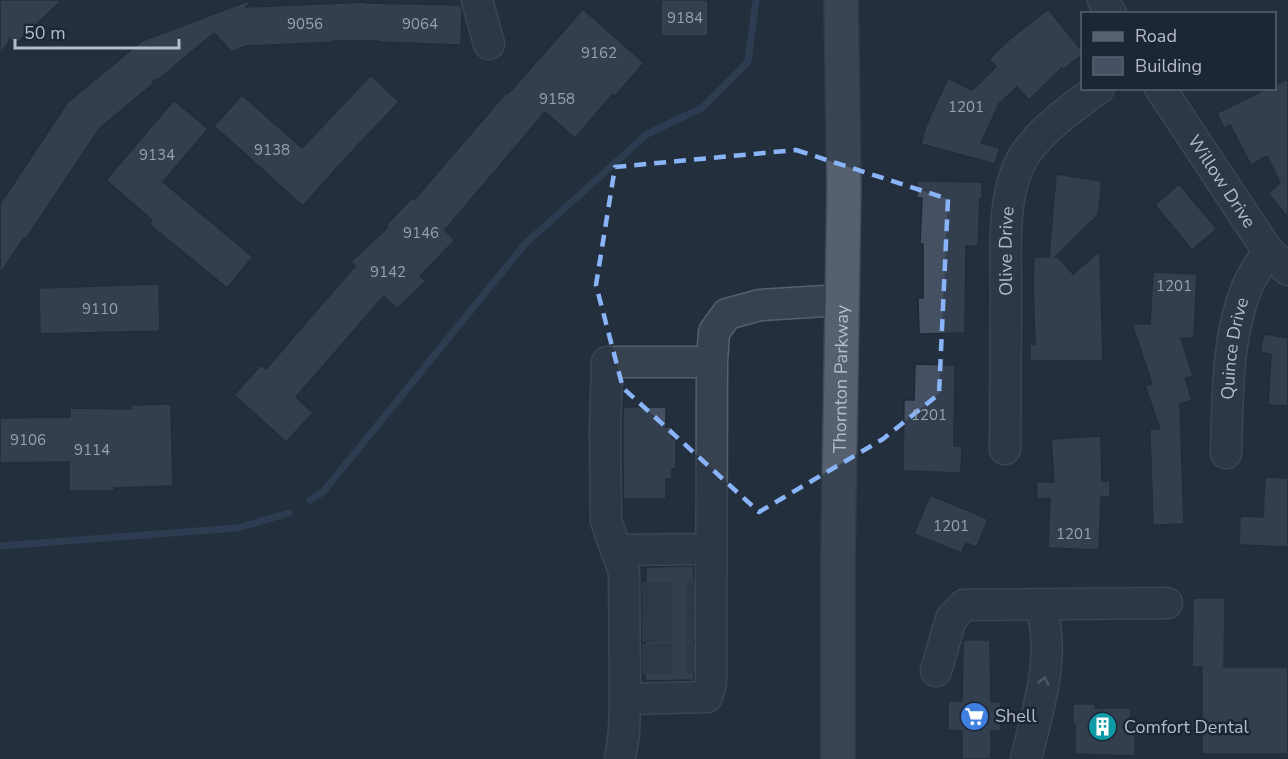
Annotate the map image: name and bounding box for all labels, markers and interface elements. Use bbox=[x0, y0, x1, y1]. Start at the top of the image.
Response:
house number: 9184 bbox=[667, 8, 703, 28]
scale bar bbox=[15, 12, 178, 50]
legend bbox=[1081, 12, 1276, 90]
house number: 9056 bbox=[287, 14, 323, 34]
house number: 9064 bbox=[402, 14, 438, 34]
text: 50 m bbox=[24, 21, 66, 45]
text: Road bbox=[1135, 24, 1177, 48]
house number: 9162 bbox=[581, 43, 617, 63]
text: Building bbox=[1135, 54, 1202, 78]
house number: 9158 bbox=[539, 89, 575, 109]
house number: 1201 bbox=[948, 97, 984, 117]
street label: Willow Drive bbox=[1182, 130, 1261, 233]
house number: 9138 bbox=[254, 140, 290, 160]
house number: 9134 bbox=[139, 145, 175, 165]
street label: Olive Drive bbox=[994, 205, 1020, 296]
house number: 9146 bbox=[403, 223, 439, 243]
house number: 9142 bbox=[370, 262, 406, 282]
house number: 1201 bbox=[1156, 276, 1192, 296]
street label: Quince Drive bbox=[1216, 294, 1254, 400]
house number: 9110 bbox=[82, 299, 118, 319]
street label: Thornton Parkway bbox=[828, 304, 854, 453]
house number: 1201 bbox=[911, 405, 947, 425]
house number: 9106 bbox=[10, 430, 46, 450]
house number: 9114 bbox=[74, 440, 110, 460]
house number: 1201 bbox=[933, 516, 969, 536]
house number: 1201 bbox=[1056, 524, 1092, 544]
one-way arrow bbox=[1036, 677, 1049, 687]
supermarket icon: Shell bbox=[958, 700, 990, 732]
place label: Shell bbox=[995, 704, 1037, 728]
building icon: Comfort Dental bbox=[1087, 711, 1119, 743]
place label: Comfort Dental bbox=[1124, 715, 1249, 739]

